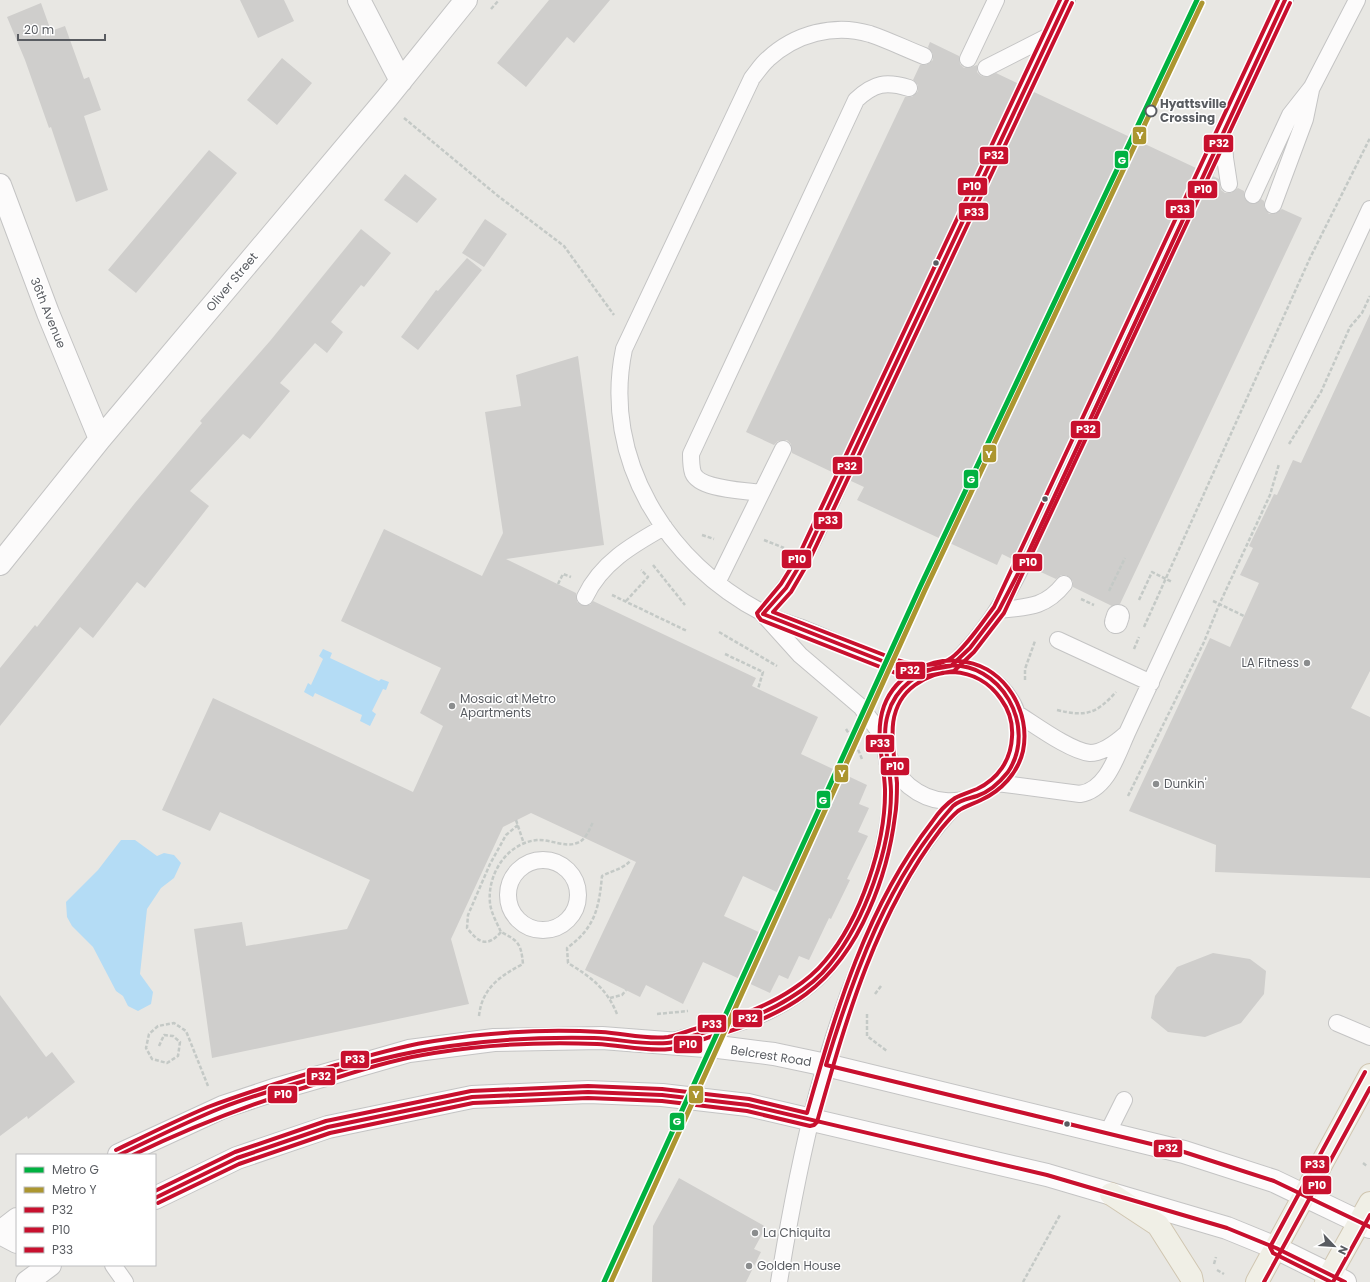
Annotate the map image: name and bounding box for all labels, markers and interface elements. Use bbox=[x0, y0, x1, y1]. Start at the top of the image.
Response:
scale bar bbox=[18, 16, 105, 42]
text: 20 m bbox=[24, 21, 54, 38]
place label: Hyattsville Crossing bbox=[1160, 95, 1227, 126]
marker: Hyattsville Crossing bbox=[1144, 104, 1158, 118]
line badge: Y bbox=[1132, 126, 1147, 145]
text: Y bbox=[1136, 127, 1144, 143]
line badge: P32 bbox=[1203, 134, 1234, 153]
text: P32 bbox=[1209, 135, 1229, 151]
line badge: P32 bbox=[979, 146, 1009, 165]
text: P32 bbox=[984, 147, 1004, 163]
line badge: G bbox=[1114, 150, 1129, 169]
text: G bbox=[1118, 152, 1127, 168]
line badge: P10 bbox=[957, 177, 988, 196]
text: P10 bbox=[963, 178, 981, 194]
line badge: P10 bbox=[1187, 180, 1218, 199]
text: P10 bbox=[1194, 181, 1212, 197]
line badge: P33 bbox=[1165, 199, 1195, 219]
text: P33 bbox=[1170, 201, 1190, 217]
line badge: P33 bbox=[958, 202, 989, 221]
text: P33 bbox=[964, 204, 984, 220]
street label: Oliver Street bbox=[202, 249, 261, 315]
unlabelled marker bbox=[931, 258, 941, 268]
street label: 36th Avenue bbox=[27, 275, 70, 351]
line badge: P32 bbox=[1070, 420, 1101, 439]
text: P32 bbox=[1076, 421, 1096, 437]
line badge: Y bbox=[982, 444, 997, 463]
text: Y bbox=[985, 446, 993, 462]
line badge: P32 bbox=[832, 456, 863, 475]
text: P32 bbox=[837, 458, 857, 474]
line badge: G bbox=[963, 469, 979, 489]
text: G bbox=[967, 471, 976, 487]
unlabelled marker bbox=[1040, 494, 1050, 504]
line badge: P33 bbox=[813, 511, 843, 530]
text: P33 bbox=[818, 512, 838, 528]
line badge: P10 bbox=[781, 549, 812, 569]
text: P10 bbox=[788, 551, 806, 567]
line badge: P10 bbox=[1012, 553, 1043, 572]
text: P10 bbox=[1019, 554, 1037, 570]
place label: LA Fitness bbox=[1242, 654, 1299, 671]
marker: LA Fitness bbox=[1302, 658, 1312, 668]
line badge: P32 bbox=[895, 661, 926, 680]
text: P32 bbox=[900, 662, 920, 678]
place label: Mosaic at Metro Apartments bbox=[460, 690, 556, 721]
marker: Mosaic at Metro Apartments bbox=[447, 701, 457, 711]
line badge: P33 bbox=[865, 734, 895, 753]
text: P33 bbox=[870, 735, 890, 751]
line badge: P10 bbox=[880, 757, 910, 776]
text: P10 bbox=[886, 758, 904, 774]
line badge: Y bbox=[834, 764, 849, 783]
text: Y bbox=[838, 765, 846, 781]
place label: Dunkin' bbox=[1164, 775, 1207, 792]
marker: Dunkin' bbox=[1151, 779, 1161, 789]
line badge: G bbox=[816, 790, 831, 809]
text: G bbox=[819, 792, 828, 808]
line badge: P32 bbox=[732, 1009, 763, 1028]
text: P32 bbox=[738, 1010, 758, 1026]
line badge: P33 bbox=[697, 1014, 727, 1033]
text: P33 bbox=[702, 1016, 722, 1032]
line badge: P10 bbox=[673, 1035, 703, 1054]
text: P10 bbox=[679, 1036, 697, 1052]
street label: Belcrest Road bbox=[729, 1041, 813, 1070]
line badge: P33 bbox=[340, 1050, 370, 1069]
text: P33 bbox=[345, 1051, 365, 1067]
line badge: P32 bbox=[306, 1067, 336, 1086]
text: P32 bbox=[311, 1068, 331, 1084]
line badge: P10 bbox=[267, 1085, 298, 1104]
line badge: Y bbox=[688, 1085, 704, 1104]
text: P10 bbox=[274, 1086, 292, 1102]
text: Y bbox=[692, 1086, 700, 1102]
line badge: G bbox=[669, 1112, 685, 1131]
text: G bbox=[673, 1113, 682, 1129]
unlabelled marker bbox=[1062, 1119, 1072, 1129]
line badge: P32 bbox=[1153, 1139, 1183, 1158]
text: P32 bbox=[1158, 1140, 1178, 1156]
legend bbox=[16, 1154, 156, 1266]
line badge: P33 bbox=[1300, 1155, 1330, 1174]
text: P33 bbox=[1305, 1156, 1325, 1172]
text: Metro G bbox=[52, 1161, 99, 1178]
line badge: P10 bbox=[1302, 1175, 1332, 1195]
text: P10 bbox=[1308, 1177, 1326, 1193]
text: Metro Y bbox=[52, 1181, 97, 1198]
text: P32 bbox=[52, 1201, 73, 1218]
text: P10 bbox=[52, 1221, 70, 1238]
place label: La Chiquita bbox=[763, 1224, 831, 1241]
north arrow bbox=[1314, 1226, 1354, 1266]
marker: La Chiquita bbox=[750, 1228, 760, 1238]
text: P33 bbox=[52, 1241, 73, 1258]
text: N bbox=[1334, 1243, 1352, 1257]
place label: Golden House bbox=[757, 1257, 841, 1274]
marker: Golden House bbox=[744, 1261, 754, 1271]

